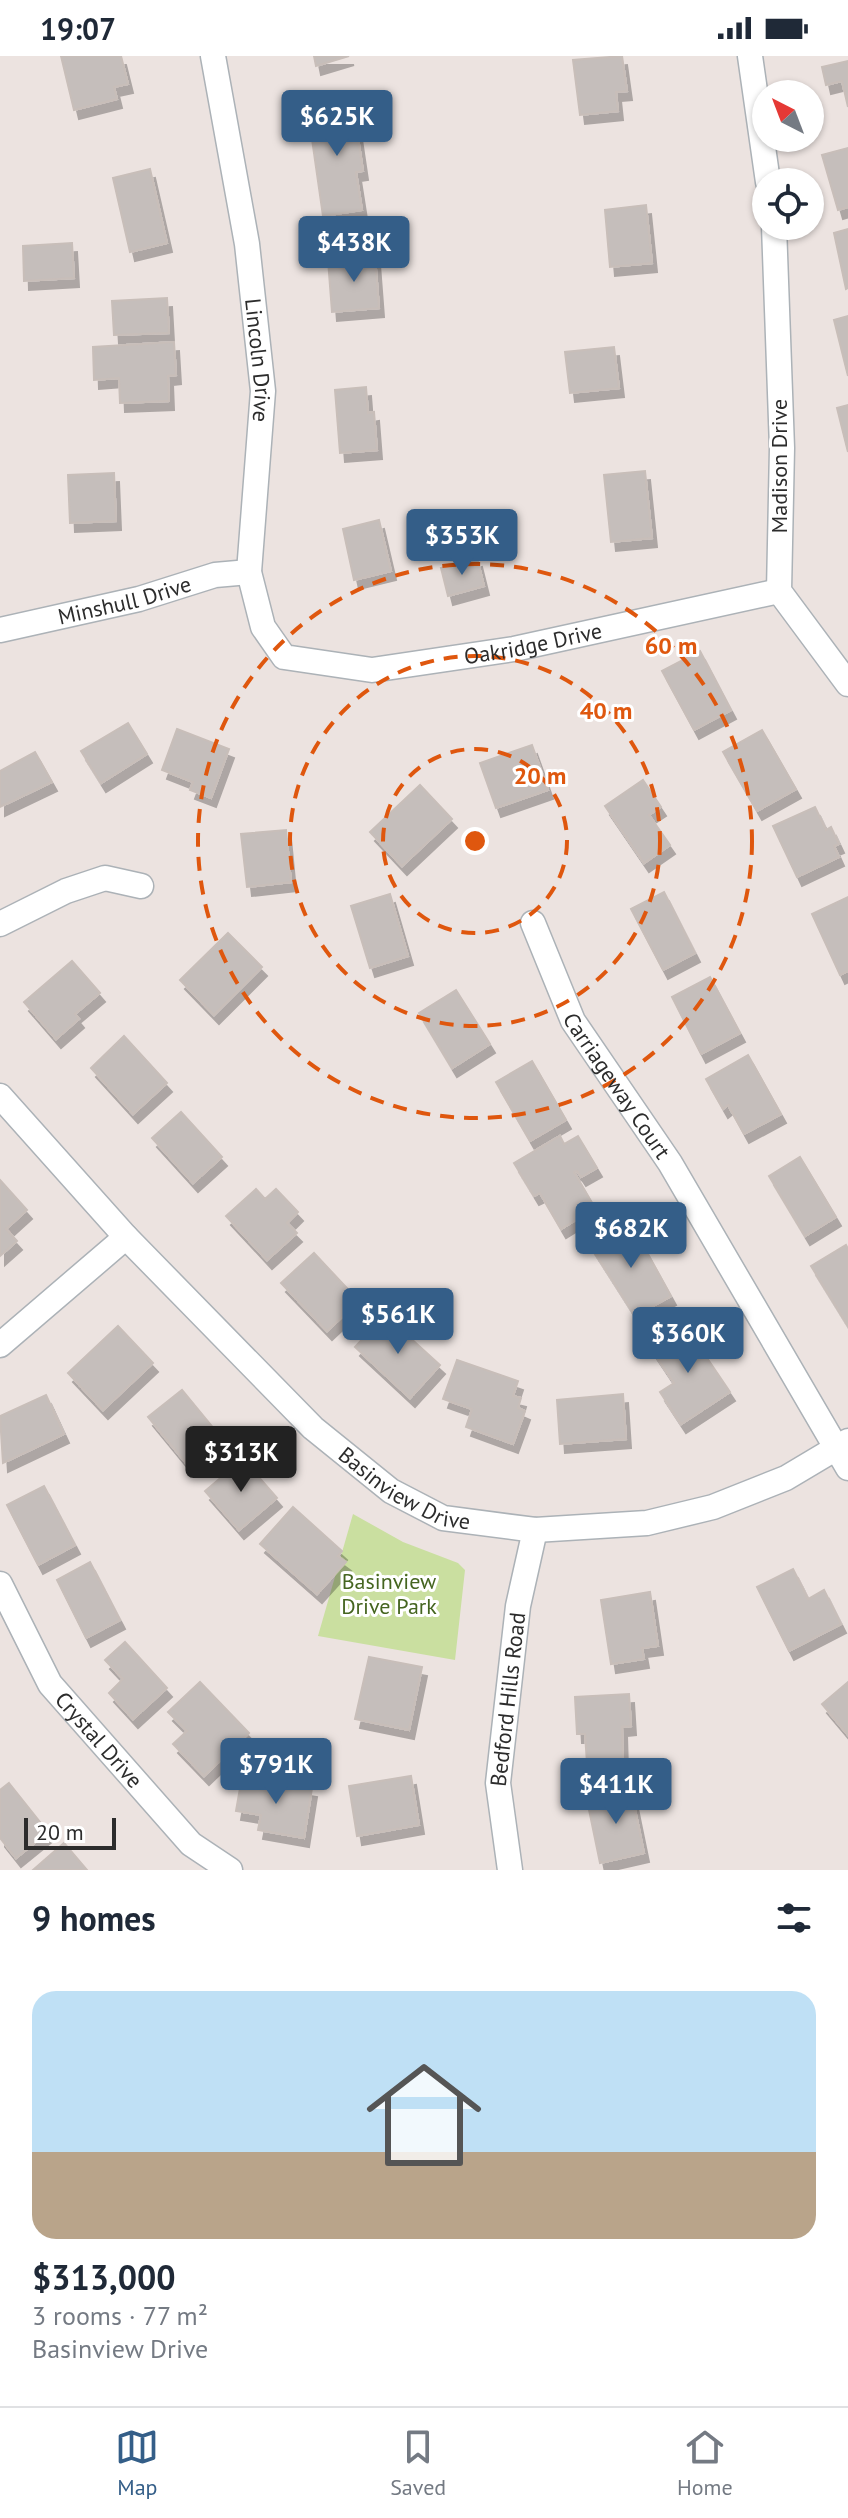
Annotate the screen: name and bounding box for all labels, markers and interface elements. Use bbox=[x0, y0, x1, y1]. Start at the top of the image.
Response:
text: 19:07 bbox=[40, 9, 116, 48]
north arrow bbox=[752, 80, 824, 152]
map controls bbox=[752, 80, 824, 240]
pin: $625K bbox=[281, 90, 393, 158]
text: $625K bbox=[299, 99, 375, 132]
button: locate bbox=[752, 168, 824, 240]
pin: $438K bbox=[298, 216, 410, 284]
text: $438K bbox=[316, 225, 392, 258]
street label: Lincoln Drive bbox=[239, 297, 277, 423]
street label: Madison Drive bbox=[765, 399, 793, 533]
pin: $353K bbox=[406, 509, 518, 577]
text: $353K bbox=[424, 518, 500, 551]
street label: Minshull Drive bbox=[55, 569, 195, 631]
street label: Oakridge Drive bbox=[462, 616, 605, 670]
text: 60 m bbox=[645, 630, 697, 661]
text: 40 m bbox=[580, 695, 632, 726]
text: 20 m bbox=[514, 760, 566, 791]
centre of rings bbox=[461, 827, 489, 855]
street label: Carriageway Court bbox=[557, 1009, 677, 1165]
pin: $682K bbox=[575, 1202, 687, 1270]
text: $682K bbox=[593, 1211, 669, 1244]
pin: $561K bbox=[342, 1288, 454, 1356]
text: $561K bbox=[360, 1297, 436, 1330]
pin: $360K bbox=[632, 1307, 744, 1375]
text: $360K bbox=[650, 1316, 726, 1349]
pin: $313K bbox=[185, 1426, 297, 1494]
text: $313K bbox=[203, 1435, 279, 1468]
street label: Basinview Drive bbox=[333, 1440, 472, 1535]
park label: Basinview Drive Park bbox=[341, 1567, 437, 1620]
street label: Bedford Hills Road bbox=[484, 1611, 531, 1788]
street label: Crystal Drive bbox=[49, 1686, 149, 1794]
pin: $791K bbox=[220, 1738, 332, 1806]
text: $791K bbox=[238, 1747, 314, 1780]
pin: $411K bbox=[560, 1758, 672, 1826]
text: $411K bbox=[578, 1767, 654, 1800]
scale bar bbox=[24, 1814, 116, 1850]
text: 20 m bbox=[36, 1818, 84, 1846]
text: 9 homes bbox=[32, 1896, 156, 1940]
icon: filters bbox=[772, 1896, 816, 1940]
icon: home bbox=[352, 2043, 496, 2187]
text: $313,000 bbox=[32, 2255, 176, 2299]
text: 3 rooms · 77 m² bbox=[32, 2299, 208, 2332]
text: Basinview Drive bbox=[32, 2332, 208, 2365]
tab: Map bbox=[115, 2425, 159, 2501]
tab: Saved bbox=[390, 2425, 446, 2501]
tab: Home bbox=[677, 2425, 733, 2501]

